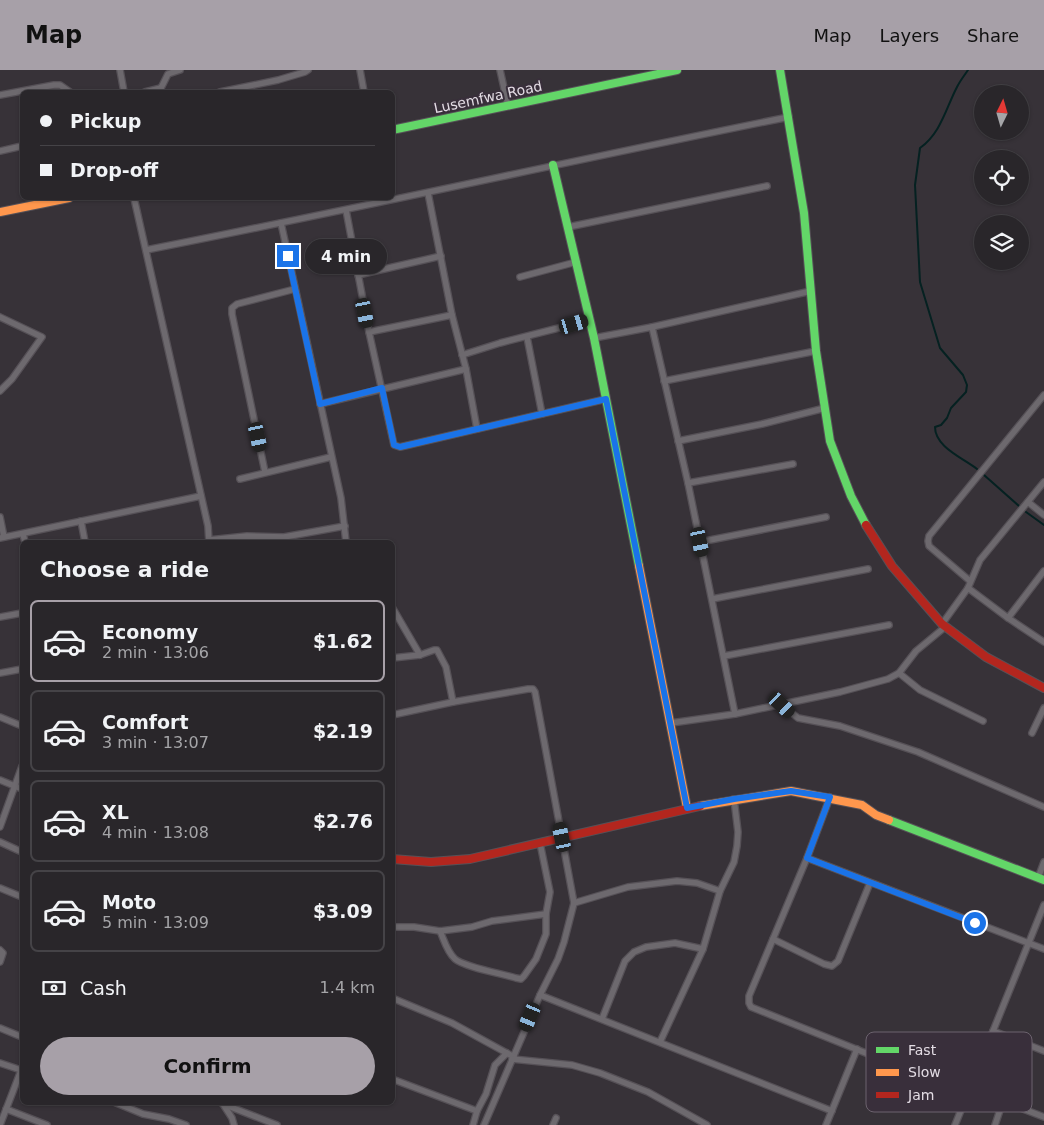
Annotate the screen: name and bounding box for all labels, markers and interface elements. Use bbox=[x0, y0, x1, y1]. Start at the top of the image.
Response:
text: Map bbox=[25, 21, 82, 49]
text: Map bbox=[813, 25, 851, 46]
text: Layers bbox=[879, 25, 939, 46]
text: Share bbox=[967, 25, 1019, 46]
street label: Lusemfwa Road bbox=[432, 78, 544, 116]
north arrow bbox=[974, 85, 1029, 140]
map controls bbox=[974, 85, 1029, 270]
text: Pickup bbox=[70, 110, 141, 132]
button: locate bbox=[974, 150, 1029, 205]
text: Drop-off bbox=[70, 159, 158, 181]
button: layers bbox=[974, 215, 1029, 270]
callout: 4 min bbox=[306, 238, 388, 274]
route end bbox=[277, 245, 299, 267]
text: 4 min bbox=[321, 247, 371, 266]
car bbox=[354, 297, 375, 329]
car bbox=[557, 313, 590, 335]
car bbox=[247, 421, 268, 453]
car bbox=[689, 526, 710, 558]
text: Choose a ride bbox=[40, 557, 209, 582]
icon: car bbox=[42, 619, 87, 664]
text: Economy bbox=[102, 621, 198, 643]
text: $1.62 bbox=[313, 630, 373, 652]
text: 2 min · 13:06 bbox=[102, 643, 209, 662]
car bbox=[765, 689, 798, 721]
icon: car bbox=[42, 709, 87, 754]
text: Comfort bbox=[102, 711, 189, 733]
text: $2.19 bbox=[313, 720, 373, 742]
text: 3 min · 13:07 bbox=[102, 733, 209, 752]
icon: car bbox=[42, 799, 87, 844]
text: XL bbox=[102, 801, 129, 823]
text: $2.76 bbox=[313, 810, 373, 832]
car bbox=[551, 821, 572, 853]
text: 4 min · 13:08 bbox=[102, 823, 209, 842]
icon: car bbox=[42, 889, 87, 934]
text: Moto bbox=[102, 891, 156, 913]
text: $3.09 bbox=[313, 900, 373, 922]
route start bbox=[964, 912, 986, 934]
text: 5 min · 13:09 bbox=[102, 913, 209, 932]
icon: cash bbox=[40, 974, 68, 1002]
text: Cash bbox=[80, 977, 127, 999]
text: 1.4 km bbox=[320, 978, 375, 997]
car bbox=[517, 1000, 542, 1034]
legend bbox=[866, 1032, 1032, 1112]
button: Confirm bbox=[40, 1037, 375, 1095]
text: Fast bbox=[908, 1042, 937, 1058]
text: Slow bbox=[908, 1064, 941, 1080]
text: Jam bbox=[907, 1087, 934, 1103]

